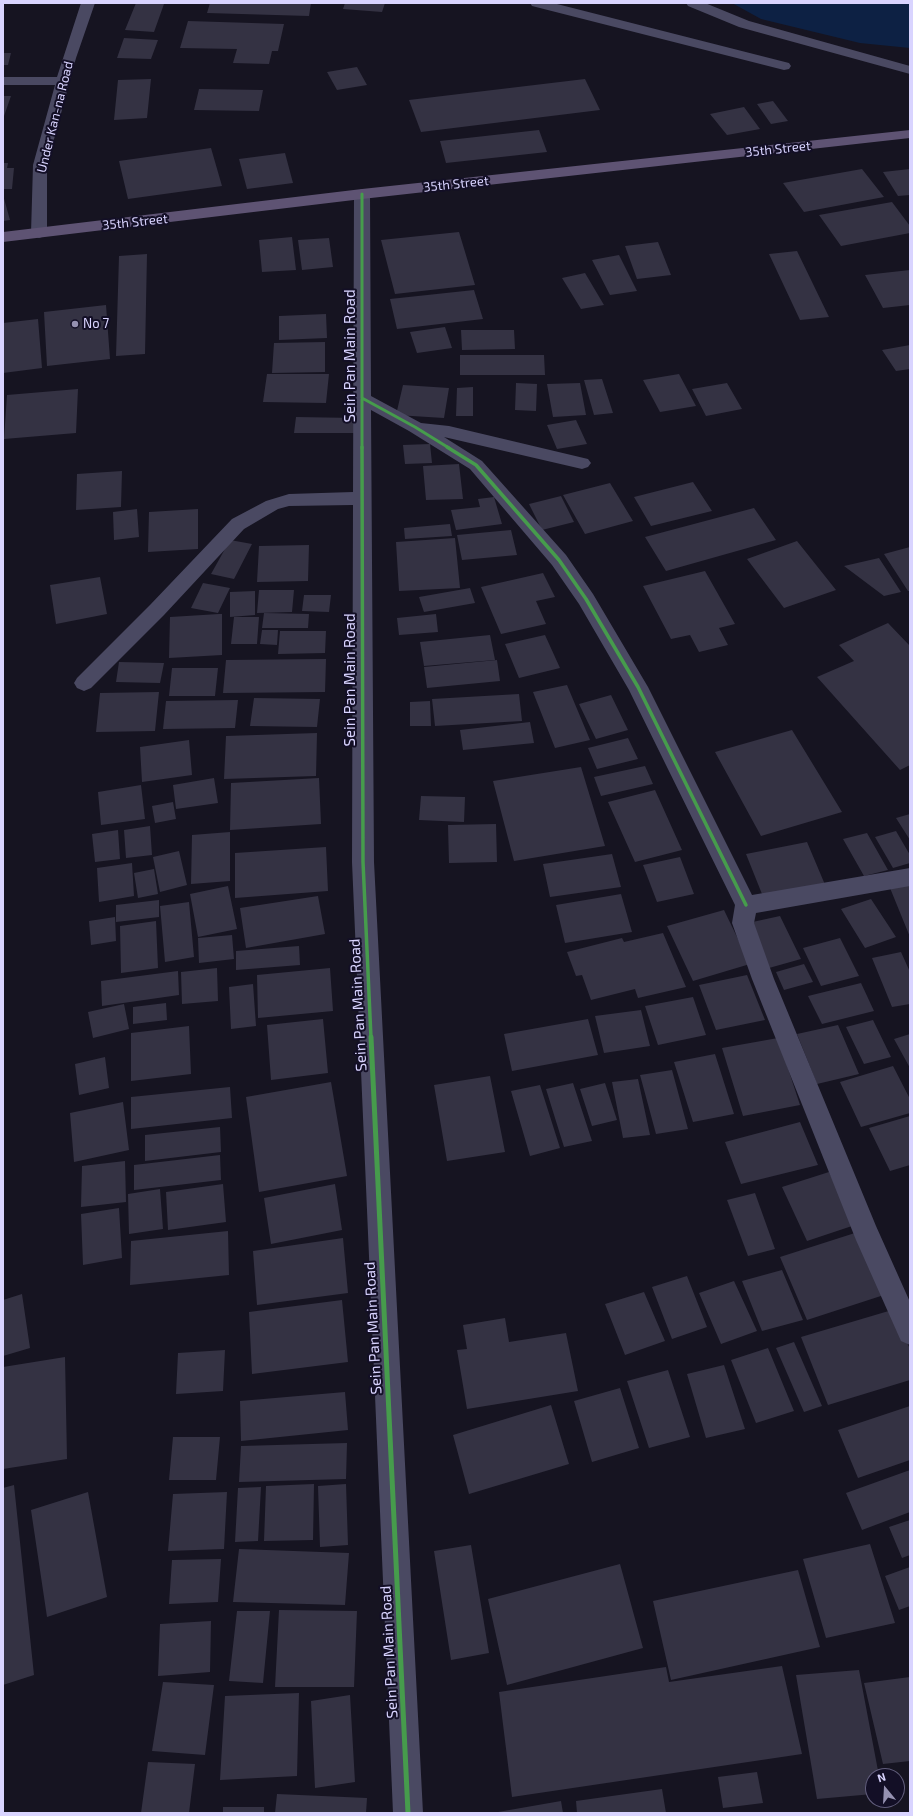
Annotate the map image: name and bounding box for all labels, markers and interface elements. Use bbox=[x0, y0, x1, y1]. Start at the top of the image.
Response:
street label: Under Kan-na Road bbox=[34, 60, 76, 174]
street label: 35th Street bbox=[745, 138, 811, 160]
street label: 35th Street bbox=[423, 173, 489, 195]
street label: 35th Street bbox=[102, 211, 168, 233]
street label: Sein Pan Main Road bbox=[341, 289, 359, 423]
place label: No 7 bbox=[83, 316, 109, 332]
marker: No 7 bbox=[70, 319, 80, 329]
street label: Sein Pan Main Road bbox=[341, 613, 359, 747]
street label: Sein Pan Main Road bbox=[346, 938, 370, 1072]
street label: Sein Pan Main Road bbox=[361, 1261, 385, 1395]
street label: Sein Pan Main Road bbox=[377, 1585, 401, 1719]
north arrow bbox=[865, 1768, 905, 1808]
text: N bbox=[876, 1770, 887, 1784]

